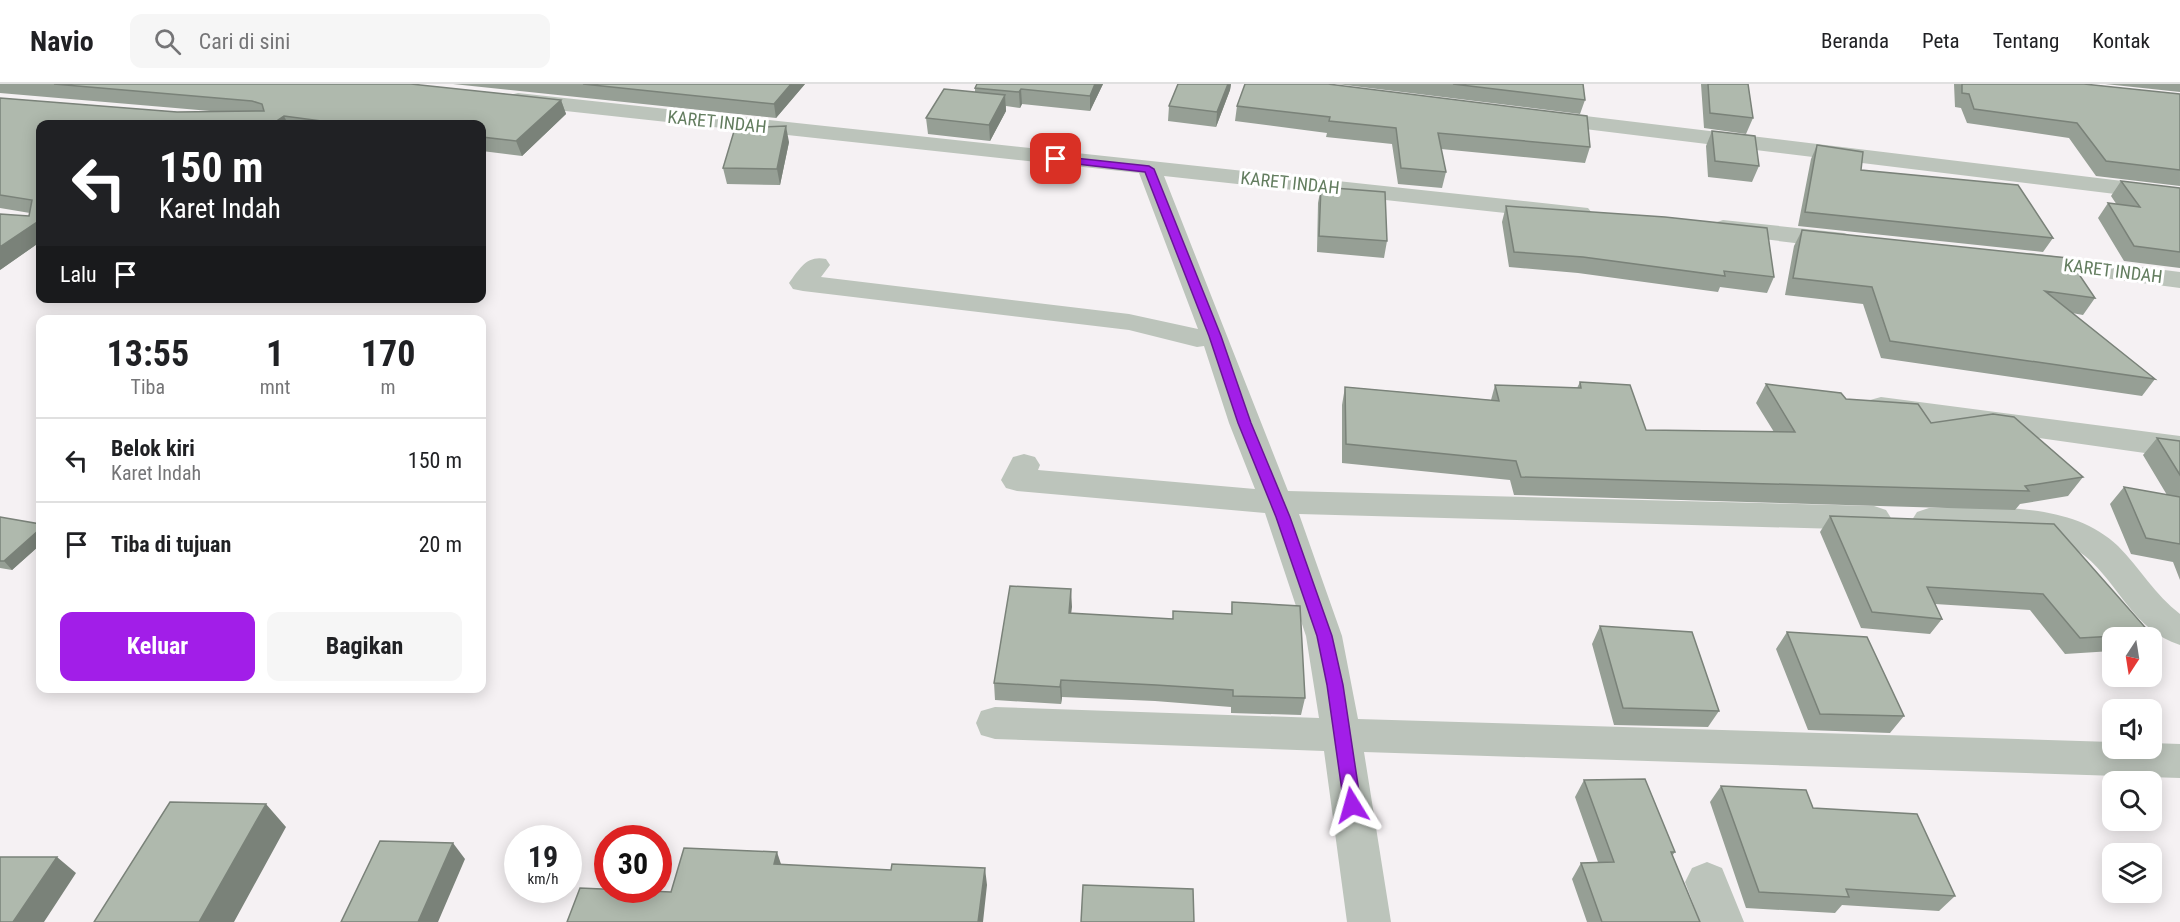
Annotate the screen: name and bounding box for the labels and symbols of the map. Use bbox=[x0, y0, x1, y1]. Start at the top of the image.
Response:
street label: KARET INDAH bbox=[667, 106, 768, 137]
pin bbox=[1030, 133, 1081, 184]
street label: KARET INDAH bbox=[1240, 167, 1341, 198]
street label: KARET INDAH bbox=[2062, 254, 2164, 287]
north arrow bbox=[2102, 627, 2162, 687]
position arrow bbox=[1320, 773, 1384, 837]
speed limit sign: 30 bbox=[594, 825, 672, 903]

